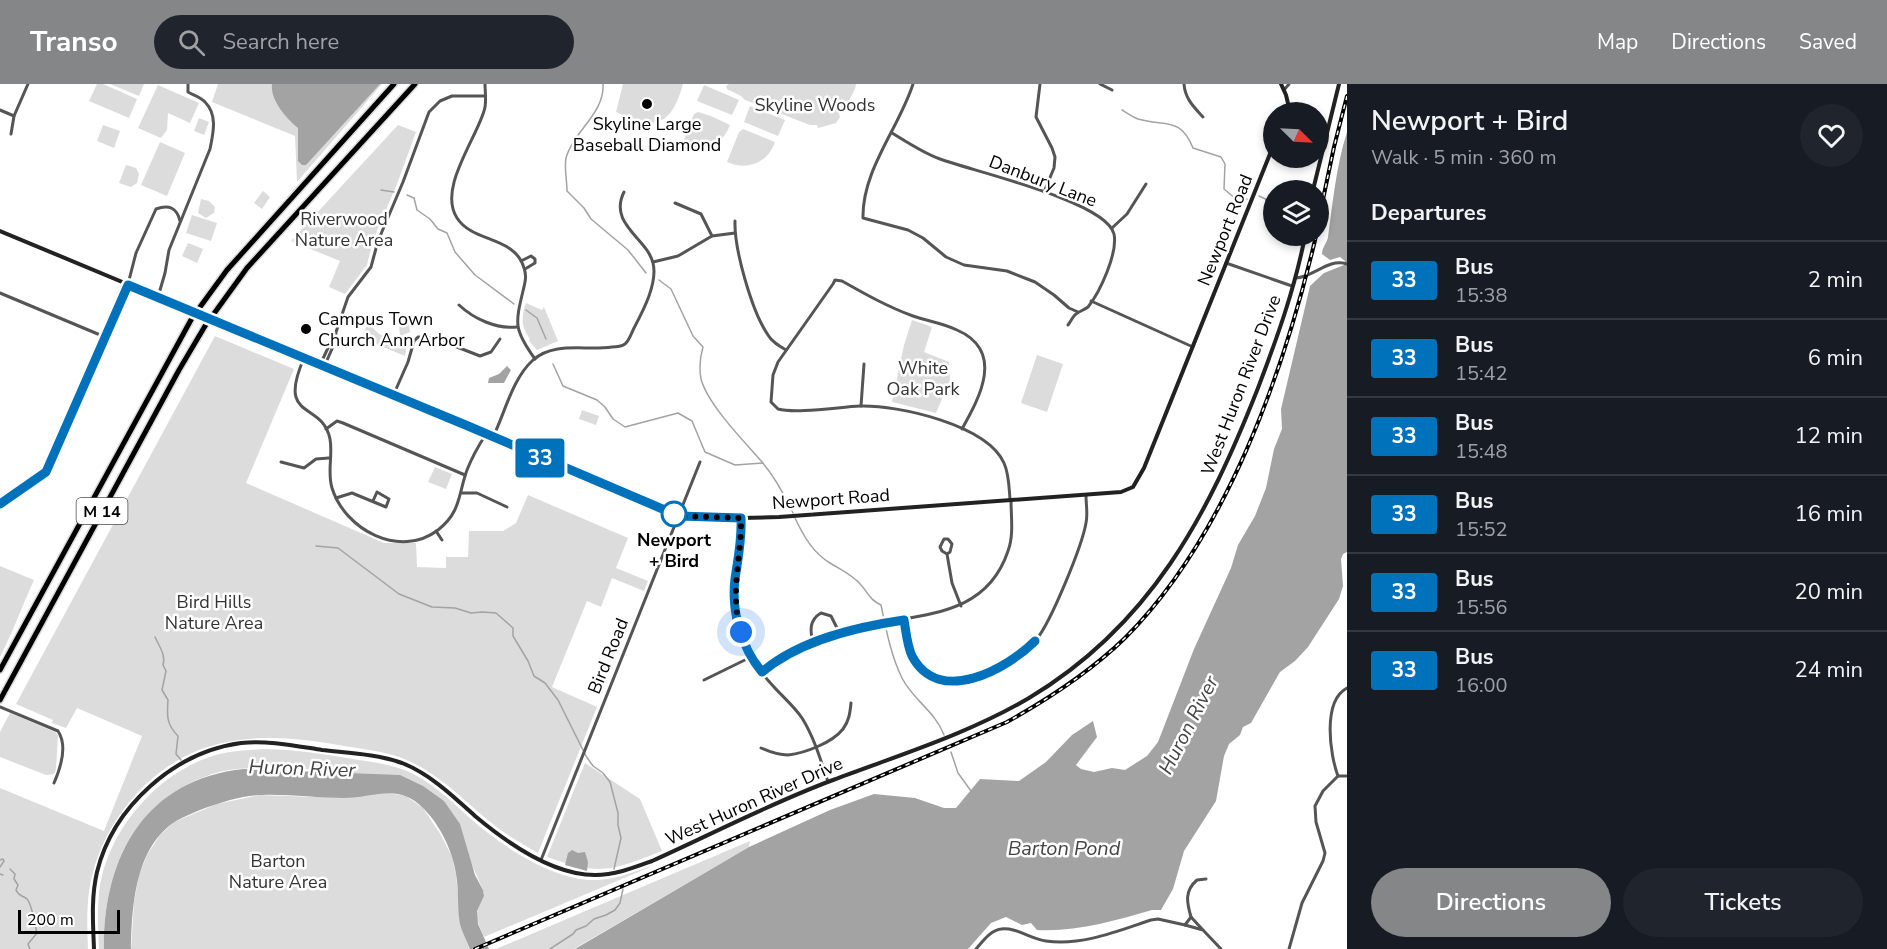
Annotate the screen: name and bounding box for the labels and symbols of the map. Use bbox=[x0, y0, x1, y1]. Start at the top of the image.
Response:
park label: Skyline Woods bbox=[755, 93, 875, 117]
marker: Skyline Large Baseball Diamond bbox=[640, 97, 654, 111]
north arrow bbox=[1263, 102, 1329, 168]
place label: Skyline Large Baseball Diamond bbox=[573, 112, 721, 157]
street label: Danbury Lane bbox=[986, 149, 1100, 213]
street label: Newport Road bbox=[1192, 171, 1258, 289]
park label: Riverwood Nature Area bbox=[295, 207, 393, 252]
street label: West Huron River Drive bbox=[1195, 291, 1287, 479]
place label: Campus Town Church Ann Arbor bbox=[318, 307, 465, 352]
marker: Campus Town Church Ann Arbor bbox=[299, 322, 313, 336]
park label: White Oak Park bbox=[887, 356, 960, 401]
line badge: 33 bbox=[513, 438, 567, 478]
street label: Newport Road bbox=[771, 483, 891, 515]
road number: M 14 bbox=[76, 498, 128, 524]
marker: Newport + Bird bbox=[661, 501, 687, 527]
place label: Newport + Bird bbox=[637, 528, 711, 573]
park label: Bird Hills Nature Area bbox=[165, 590, 263, 635]
street label: Bird Road bbox=[582, 615, 634, 697]
your location bbox=[726, 617, 756, 647]
water label: Huron River bbox=[1152, 671, 1225, 779]
street label: West Huron River Drive bbox=[662, 751, 846, 851]
water label: Huron River bbox=[248, 753, 357, 784]
water label: Barton Pond bbox=[1008, 835, 1121, 862]
park label: Barton Nature Area bbox=[229, 849, 327, 894]
scale bar bbox=[18, 907, 120, 934]

